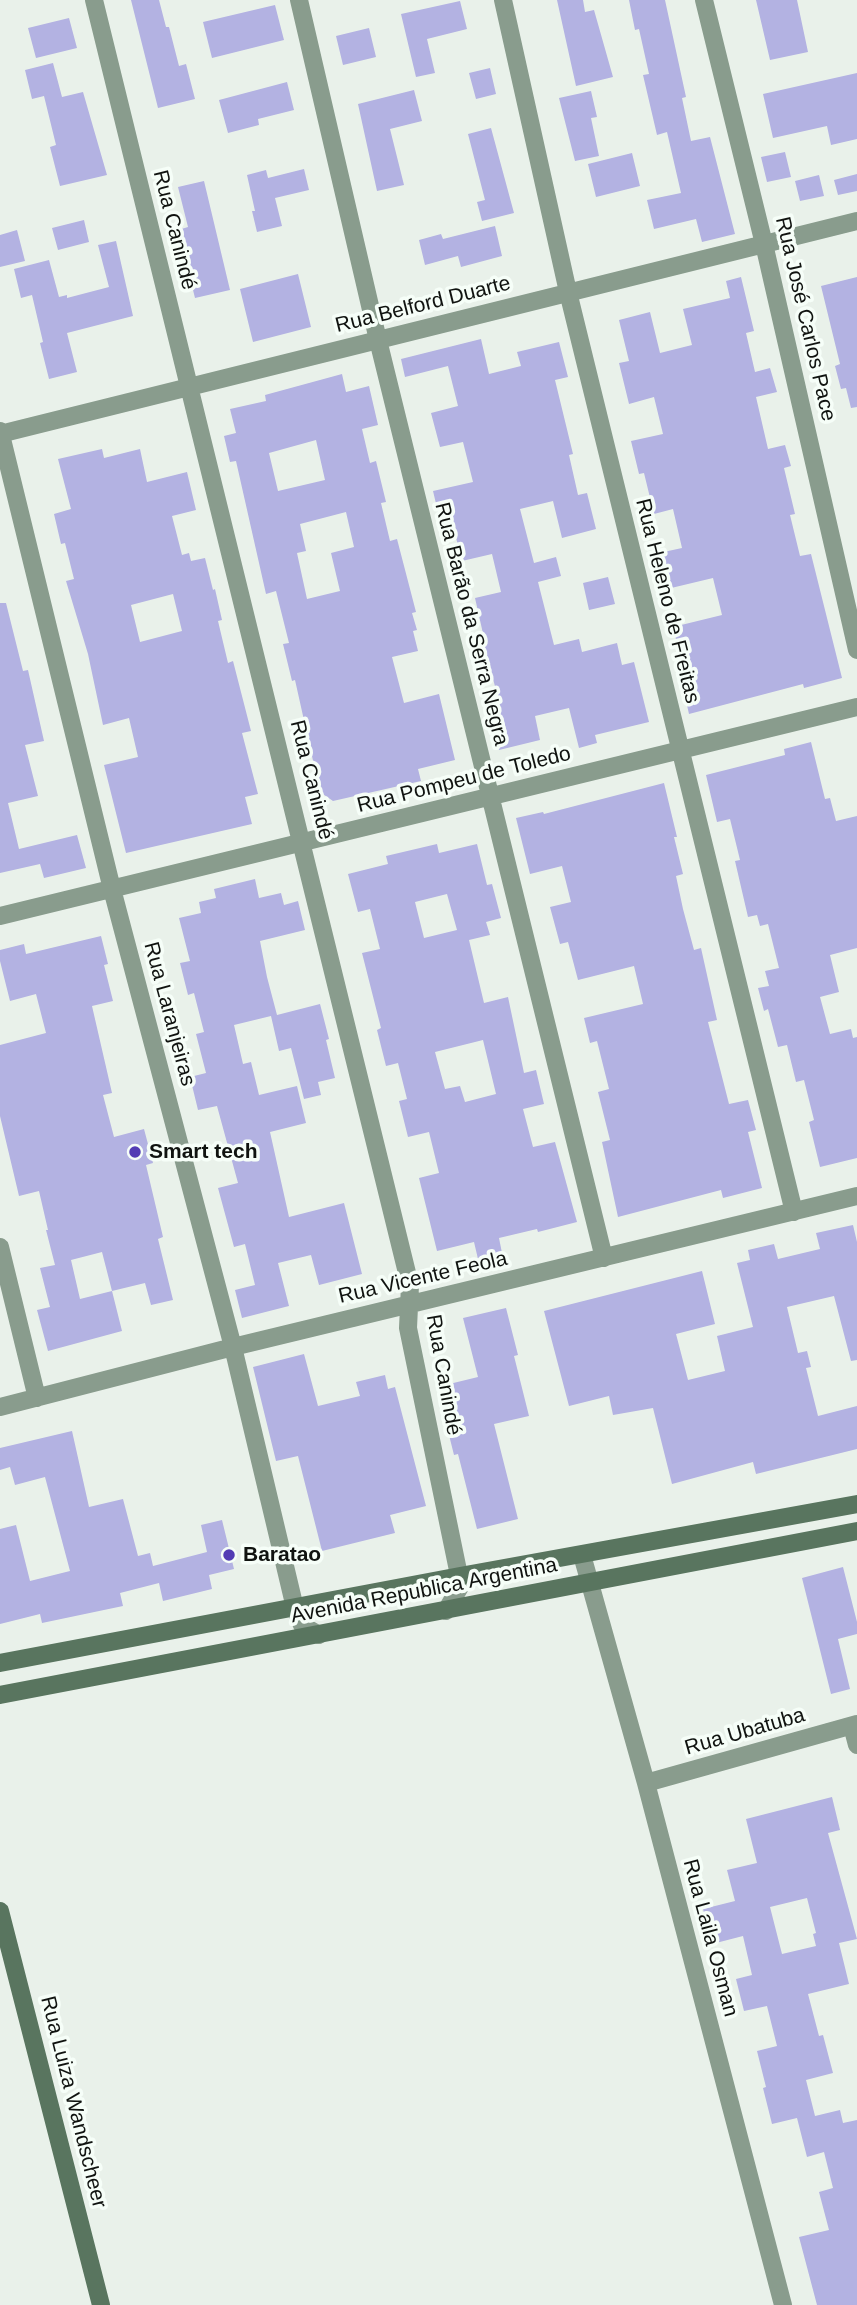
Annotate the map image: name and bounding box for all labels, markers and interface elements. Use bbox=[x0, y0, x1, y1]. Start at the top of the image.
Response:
street label: Rua Canindé bbox=[147, 167, 201, 293]
street label: Rua José Carlos Pace bbox=[769, 214, 841, 424]
street label: Rua Belford Duarte bbox=[333, 271, 513, 339]
street label: Rua Heleno de Freitas bbox=[629, 496, 705, 706]
street label: Rua Barão da Serra Negra bbox=[429, 500, 513, 748]
street label: Rua Canindé bbox=[284, 717, 338, 843]
street label: Rua Pompeu de Toledo bbox=[354, 741, 574, 819]
street label: Rua Laranjeiras bbox=[138, 939, 200, 1089]
place label: Smart tech bbox=[149, 1139, 258, 1165]
marker: Smart tech bbox=[127, 1144, 143, 1160]
street label: Rua Vicente Feola bbox=[336, 1246, 510, 1310]
street label: Rua Canindé bbox=[420, 1312, 466, 1438]
place label: Baratao bbox=[243, 1542, 321, 1568]
marker: Baratao bbox=[221, 1547, 237, 1563]
street label: Avenida Republica Argentina bbox=[289, 1553, 559, 1629]
street label: Rua Ubatuba bbox=[682, 1703, 808, 1761]
street label: Rua Laila Osman bbox=[677, 1856, 743, 2020]
street label: Rua Luiza Wandscheer bbox=[34, 1993, 112, 2211]

